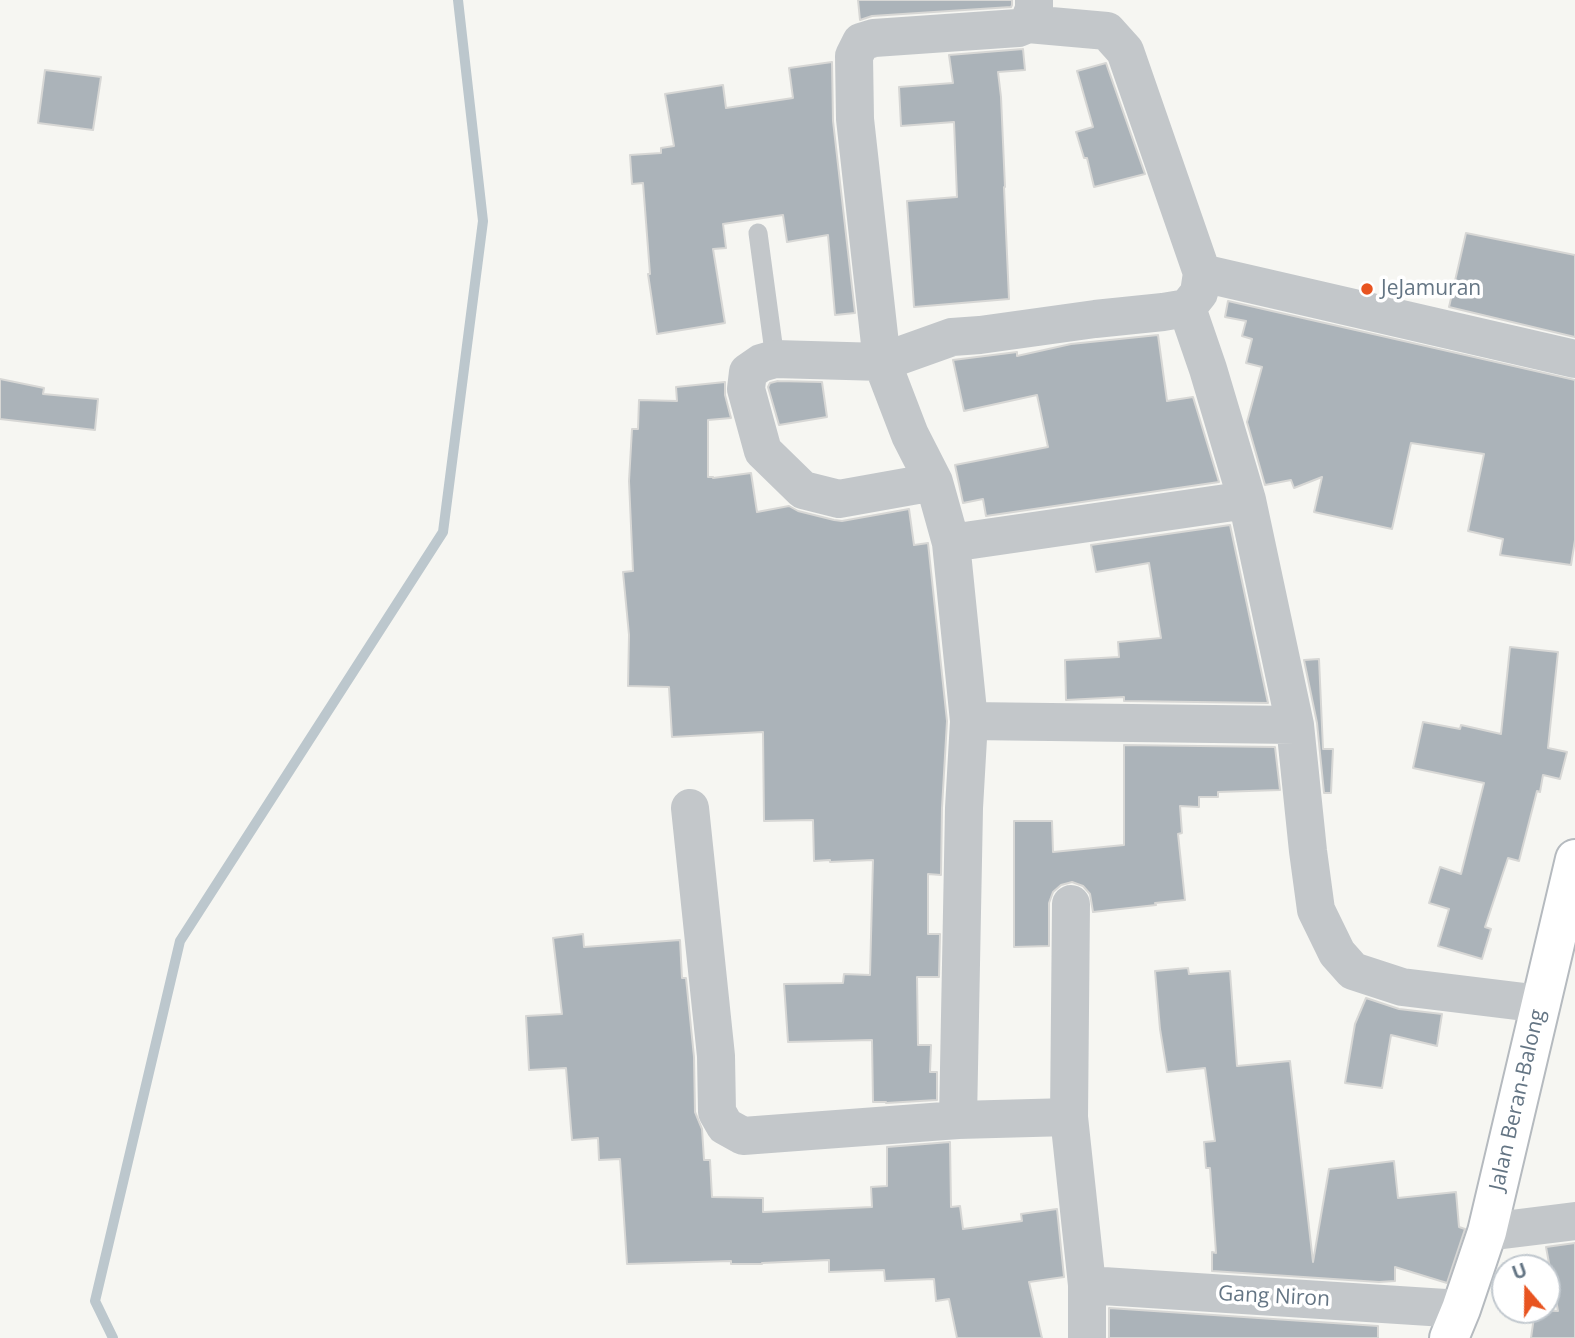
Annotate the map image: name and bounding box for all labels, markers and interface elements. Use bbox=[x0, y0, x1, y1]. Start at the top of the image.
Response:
place label: JeJamuran bbox=[1381, 276, 1481, 302]
marker: JeJamuran bbox=[1359, 281, 1375, 297]
street label: Jalan Beran-Balong bbox=[1485, 1007, 1551, 1193]
north arrow bbox=[1491, 1254, 1561, 1324]
text: U bbox=[1508, 1256, 1531, 1286]
street label: Gang Niron bbox=[1217, 1281, 1331, 1313]

